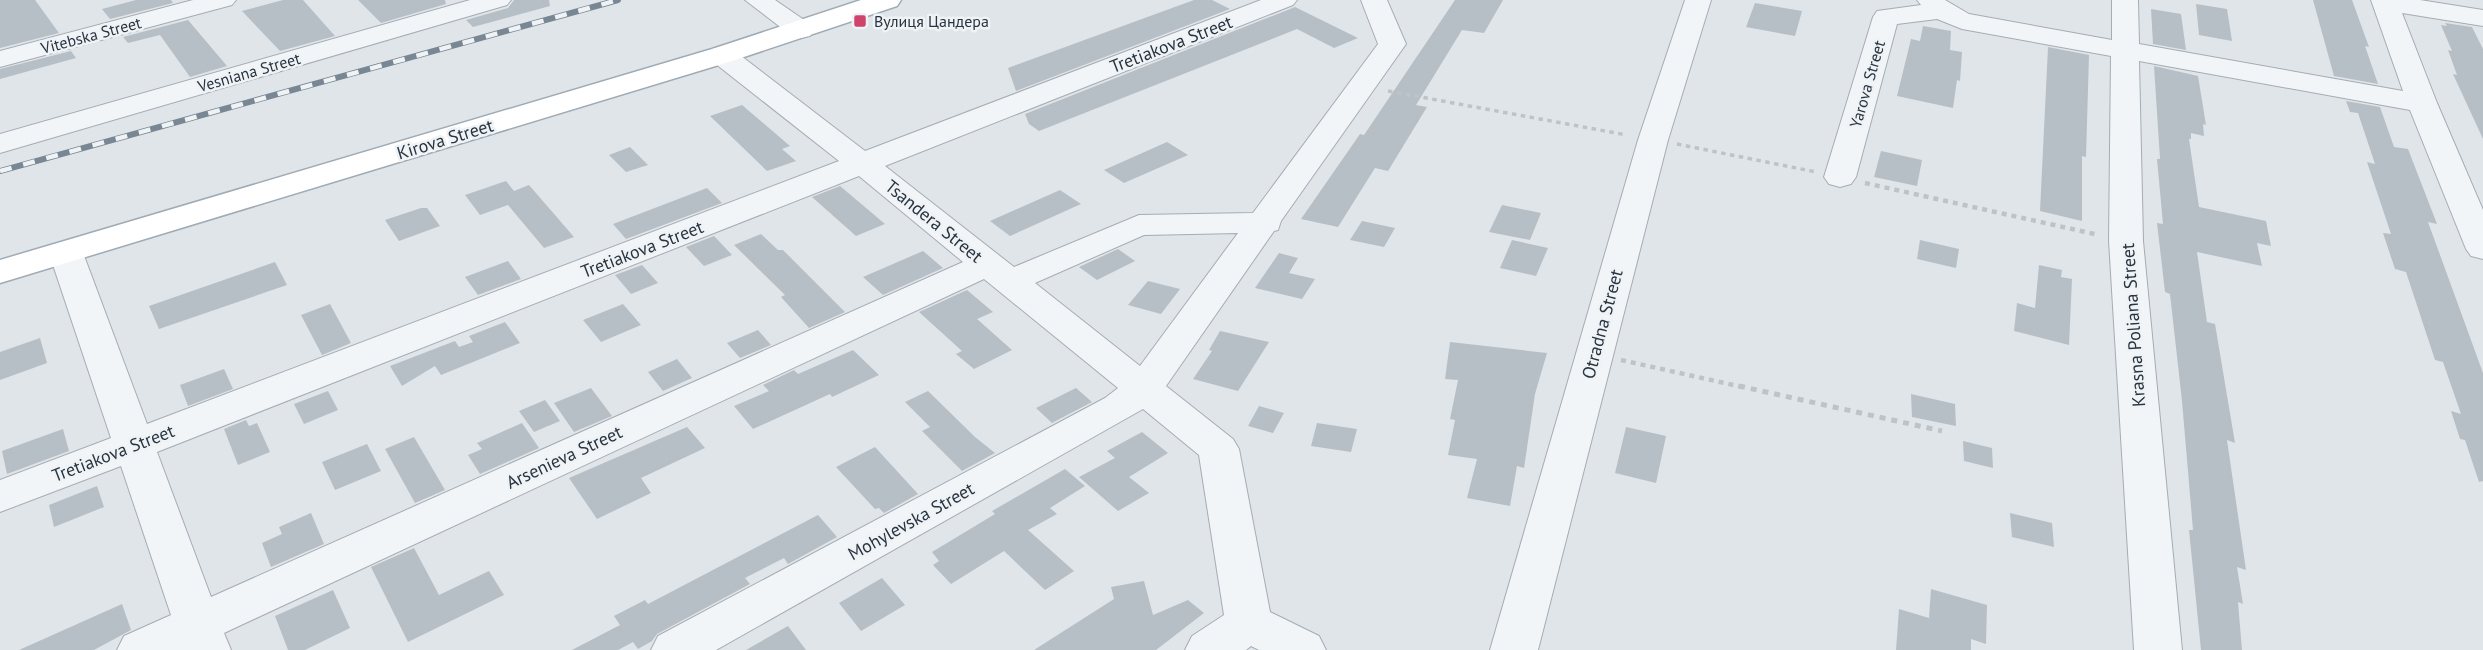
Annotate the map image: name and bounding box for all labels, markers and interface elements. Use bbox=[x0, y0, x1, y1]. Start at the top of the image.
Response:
street label: Tretiakova Street bbox=[1106, 10, 1236, 78]
place label: Вулиця Цандера bbox=[874, 11, 989, 31]
street label: Vitebska Street bbox=[38, 12, 144, 58]
marker: Вулиця Цандера bbox=[852, 13, 868, 29]
street label: Yarova Street bbox=[1845, 37, 1889, 130]
street label: Vesniana Street bbox=[194, 48, 303, 96]
street label: Kirova Street bbox=[394, 113, 496, 165]
street label: Tsandera Street bbox=[880, 175, 988, 267]
street label: Tretiakova Street bbox=[577, 215, 707, 283]
street label: Krasna Poliana Street bbox=[2116, 242, 2150, 408]
street label: Otradna Street bbox=[1576, 267, 1628, 381]
street label: Tretiakova Street bbox=[48, 419, 178, 487]
street label: Arsenieva Street bbox=[502, 420, 626, 494]
street label: Mohylevska Street bbox=[844, 477, 978, 565]

